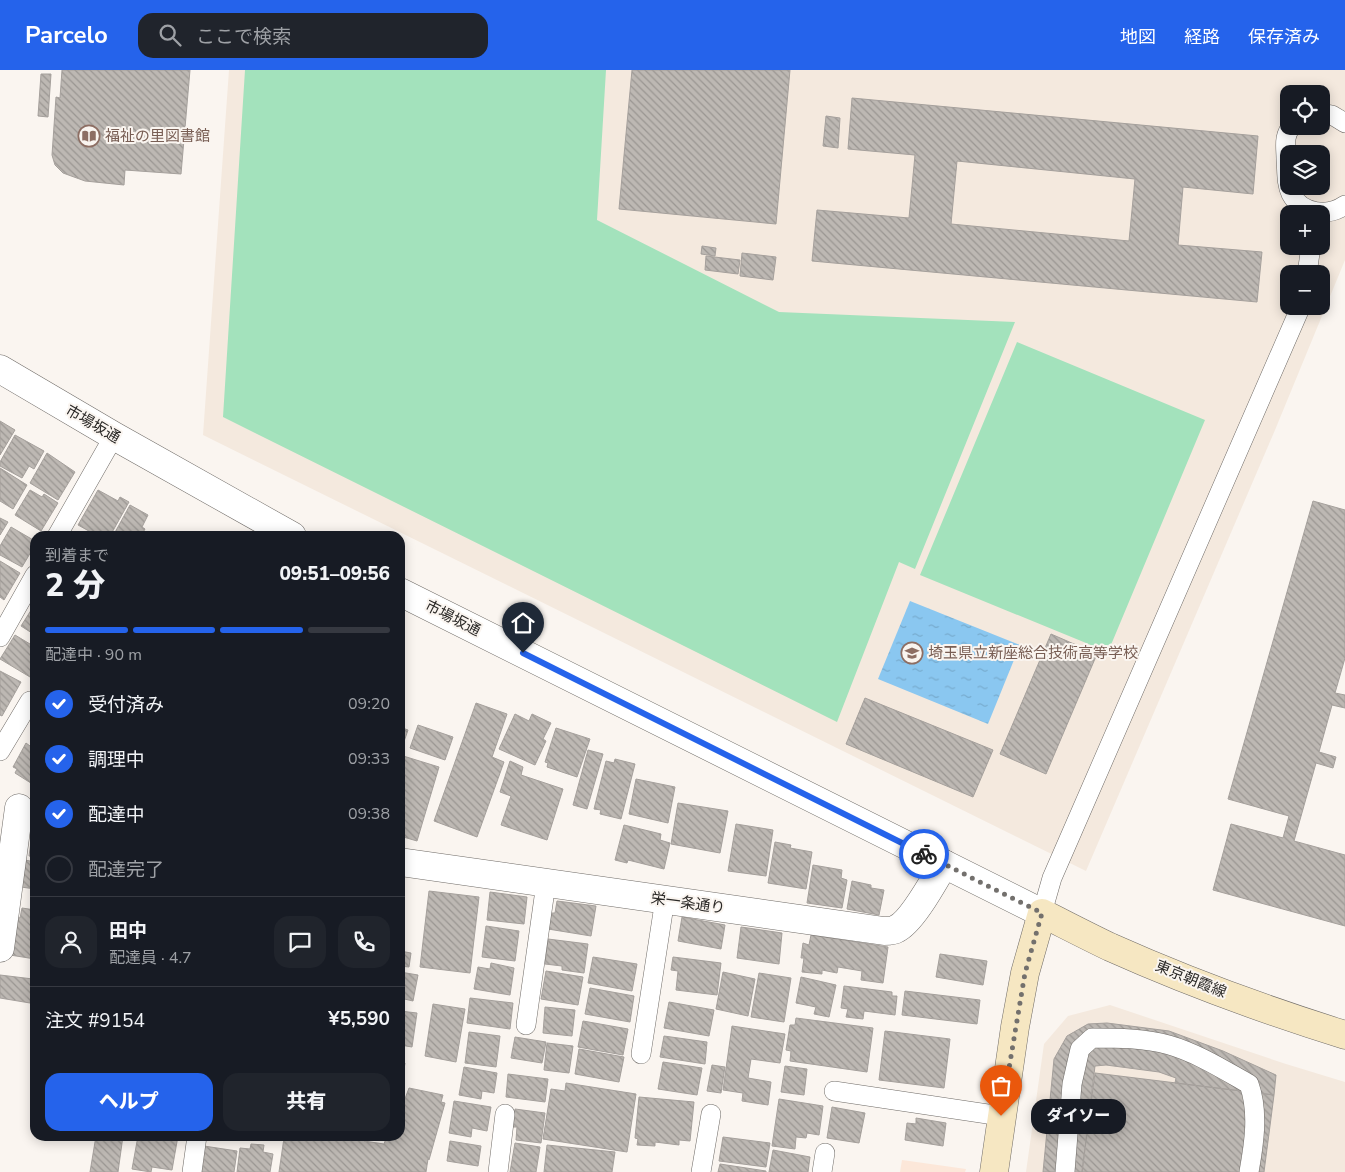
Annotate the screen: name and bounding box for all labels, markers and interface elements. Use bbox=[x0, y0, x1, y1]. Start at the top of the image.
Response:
search box bbox=[138, 13, 488, 58]
text: Parcelo bbox=[25, 19, 108, 51]
icon: search bbox=[156, 21, 184, 49]
text: ここで検索 bbox=[196, 24, 291, 50]
text: 地図 bbox=[1120, 25, 1156, 49]
text: 経路 bbox=[1184, 25, 1220, 49]
text: 保存済み bbox=[1248, 25, 1320, 49]
map controls bbox=[1280, 85, 1330, 315]
button: locate bbox=[1280, 85, 1330, 135]
library icon: 福祉の里図書館 bbox=[77, 124, 101, 148]
place label: 福祉の里図書館 bbox=[105, 126, 210, 146]
button: layers bbox=[1280, 145, 1330, 195]
button: + bbox=[1280, 205, 1330, 255]
button: − bbox=[1280, 265, 1330, 315]
street label: 市場坂通 bbox=[62, 400, 124, 448]
text: 到着まで bbox=[45, 545, 109, 567]
text: 09:51–09:56 bbox=[279, 561, 390, 587]
text: 2 分 bbox=[45, 564, 105, 607]
street label: 市場坂通 bbox=[422, 595, 484, 641]
pin bbox=[502, 602, 544, 653]
icon: home bbox=[509, 609, 537, 637]
school or university icon: 埼玉県立新座総合技術高等学校 bbox=[900, 641, 924, 665]
place label: 埼玉県立新座総合技術高等学校 bbox=[928, 643, 1138, 663]
text: 配達中 · 90 m bbox=[45, 644, 142, 666]
icon: check bbox=[45, 690, 73, 718]
text: 受付済み bbox=[88, 692, 164, 718]
text: 09:20 bbox=[348, 693, 390, 715]
icon: check bbox=[45, 745, 73, 773]
text: 調理中 bbox=[88, 747, 145, 773]
text: 09:33 bbox=[348, 748, 390, 770]
icon: check bbox=[45, 800, 73, 828]
text: 配達中 bbox=[88, 802, 145, 828]
text: 09:38 bbox=[348, 803, 390, 825]
courier bbox=[899, 829, 949, 879]
icon: bike bbox=[910, 840, 938, 868]
text: 配達完了 bbox=[88, 857, 164, 883]
street label: 栄一条通り bbox=[649, 888, 727, 918]
button: person bbox=[45, 916, 97, 968]
button: chat bbox=[274, 916, 326, 968]
button: phone bbox=[338, 916, 390, 968]
text: 田中 bbox=[109, 918, 147, 944]
text: 配達員 · 4.7 bbox=[109, 947, 192, 969]
street label: 東京朝霞線 bbox=[1152, 956, 1230, 1002]
text: ¥5,590 bbox=[328, 1006, 390, 1032]
text: 注文 #9154 bbox=[45, 1008, 145, 1034]
pin bbox=[980, 1065, 1022, 1116]
icon: bag bbox=[987, 1072, 1015, 1100]
button: ヘルプ bbox=[45, 1073, 213, 1131]
button: 共有 bbox=[223, 1073, 390, 1131]
callout: ダイソー bbox=[1031, 1098, 1126, 1134]
text: ダイソー bbox=[1046, 1105, 1111, 1127]

